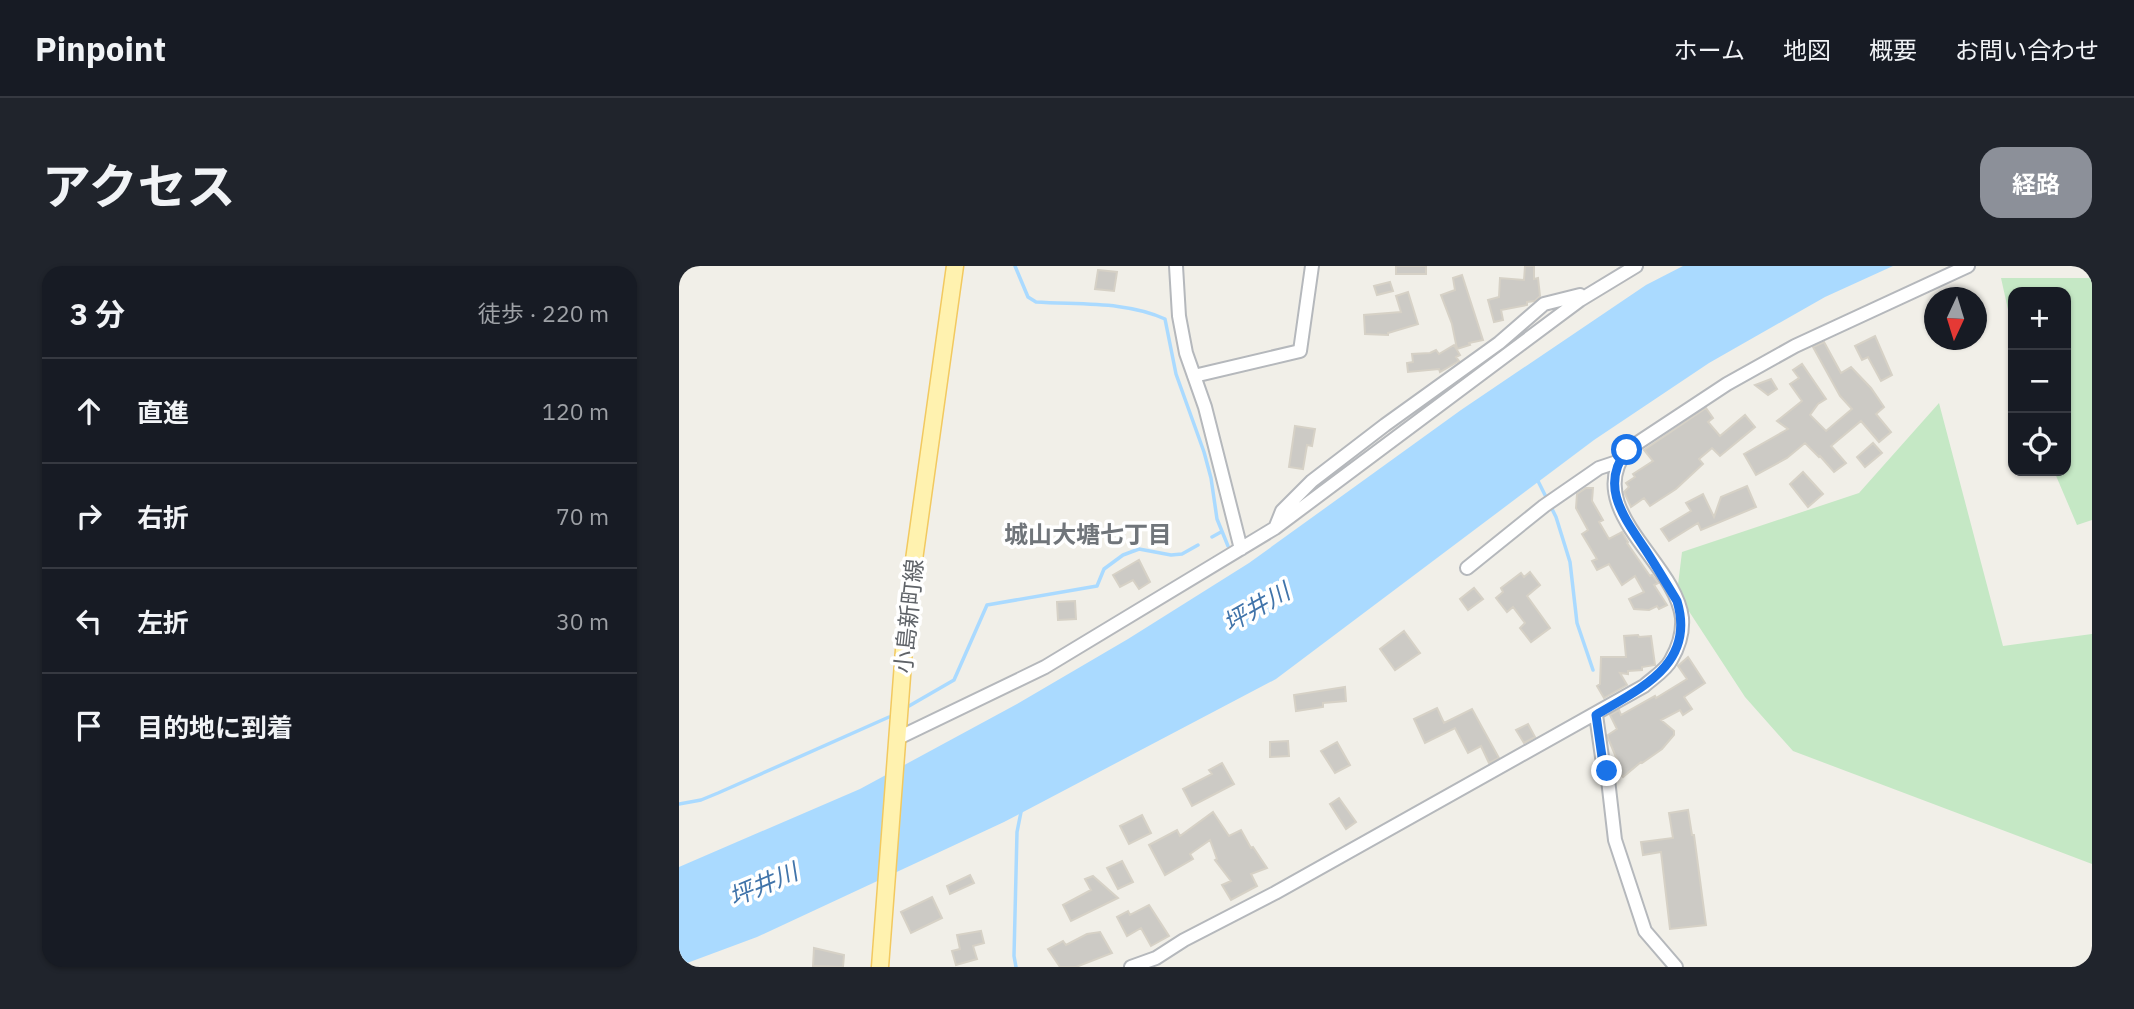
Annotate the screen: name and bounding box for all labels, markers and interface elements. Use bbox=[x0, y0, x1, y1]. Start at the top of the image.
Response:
text: Pinpoint bbox=[35, 27, 166, 70]
text: ホーム bbox=[1674, 34, 1745, 66]
text: 地図 bbox=[1783, 34, 1831, 66]
text: 概要 bbox=[1869, 34, 1917, 66]
text: お問い合わせ bbox=[1955, 34, 2099, 66]
button: 経路 bbox=[1980, 147, 2092, 218]
text: アクセス bbox=[42, 154, 236, 217]
north arrow bbox=[1924, 287, 1987, 350]
map controls bbox=[2008, 287, 2071, 476]
button: + bbox=[2008, 287, 2071, 350]
text: 3 分 bbox=[70, 294, 125, 333]
text: 徒歩 · 220 m bbox=[478, 298, 609, 328]
button: − bbox=[2008, 350, 2071, 413]
icon: ahead bbox=[70, 392, 108, 430]
text: 直進 bbox=[137, 395, 189, 429]
text: 120 m bbox=[542, 396, 609, 426]
button: locate bbox=[2008, 413, 2071, 476]
route start bbox=[1611, 434, 1642, 465]
icon: right bbox=[70, 497, 108, 535]
text: 右折 bbox=[137, 500, 189, 534]
text: 70 m bbox=[556, 501, 609, 531]
district label: 城山大塘七丁目 bbox=[1004, 518, 1172, 550]
street label: 小島新町線 bbox=[887, 557, 929, 675]
water label: 坪井川 bbox=[1217, 574, 1298, 639]
icon: left bbox=[70, 602, 108, 640]
text: 左折 bbox=[137, 605, 189, 639]
text: 30 m bbox=[556, 606, 609, 636]
icon: arrive bbox=[70, 707, 108, 745]
text: 目的地に到着 bbox=[137, 710, 293, 744]
route end bbox=[1591, 755, 1622, 786]
water label: 坪井川 bbox=[724, 854, 805, 913]

